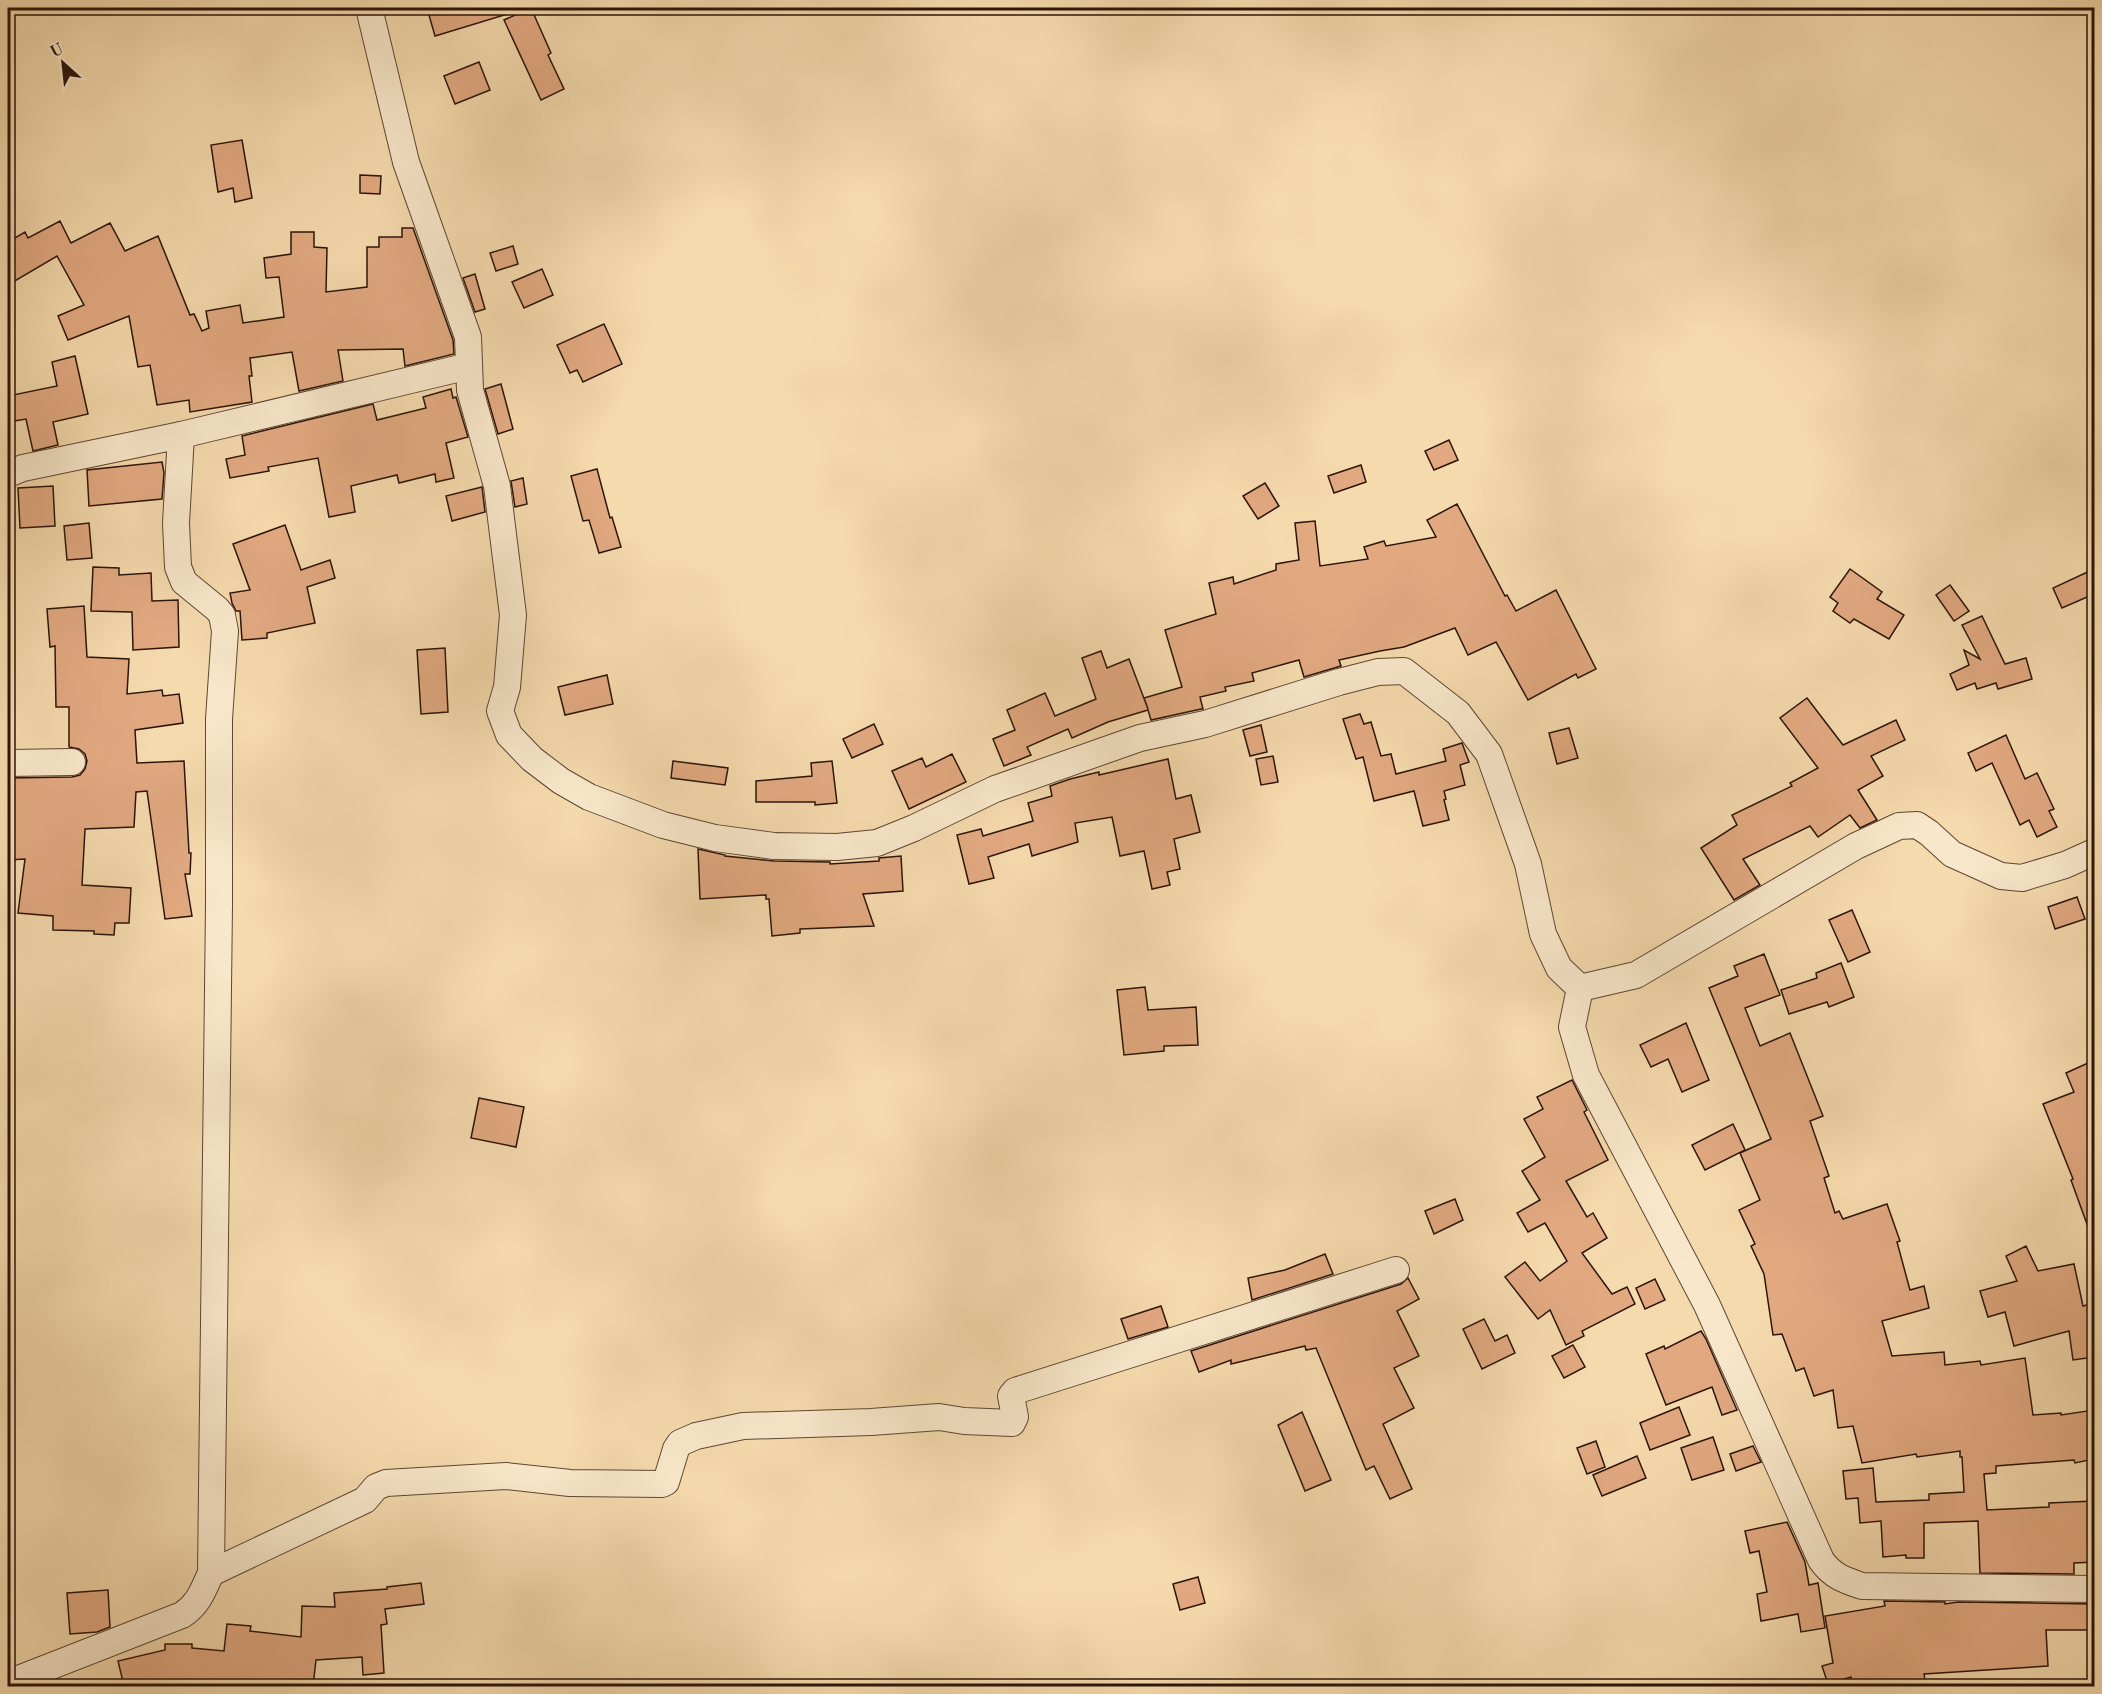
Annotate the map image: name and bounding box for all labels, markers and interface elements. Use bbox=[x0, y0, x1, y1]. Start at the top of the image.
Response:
north arrow bbox=[33, 33, 93, 93]
text: U bbox=[48, 41, 67, 61]

